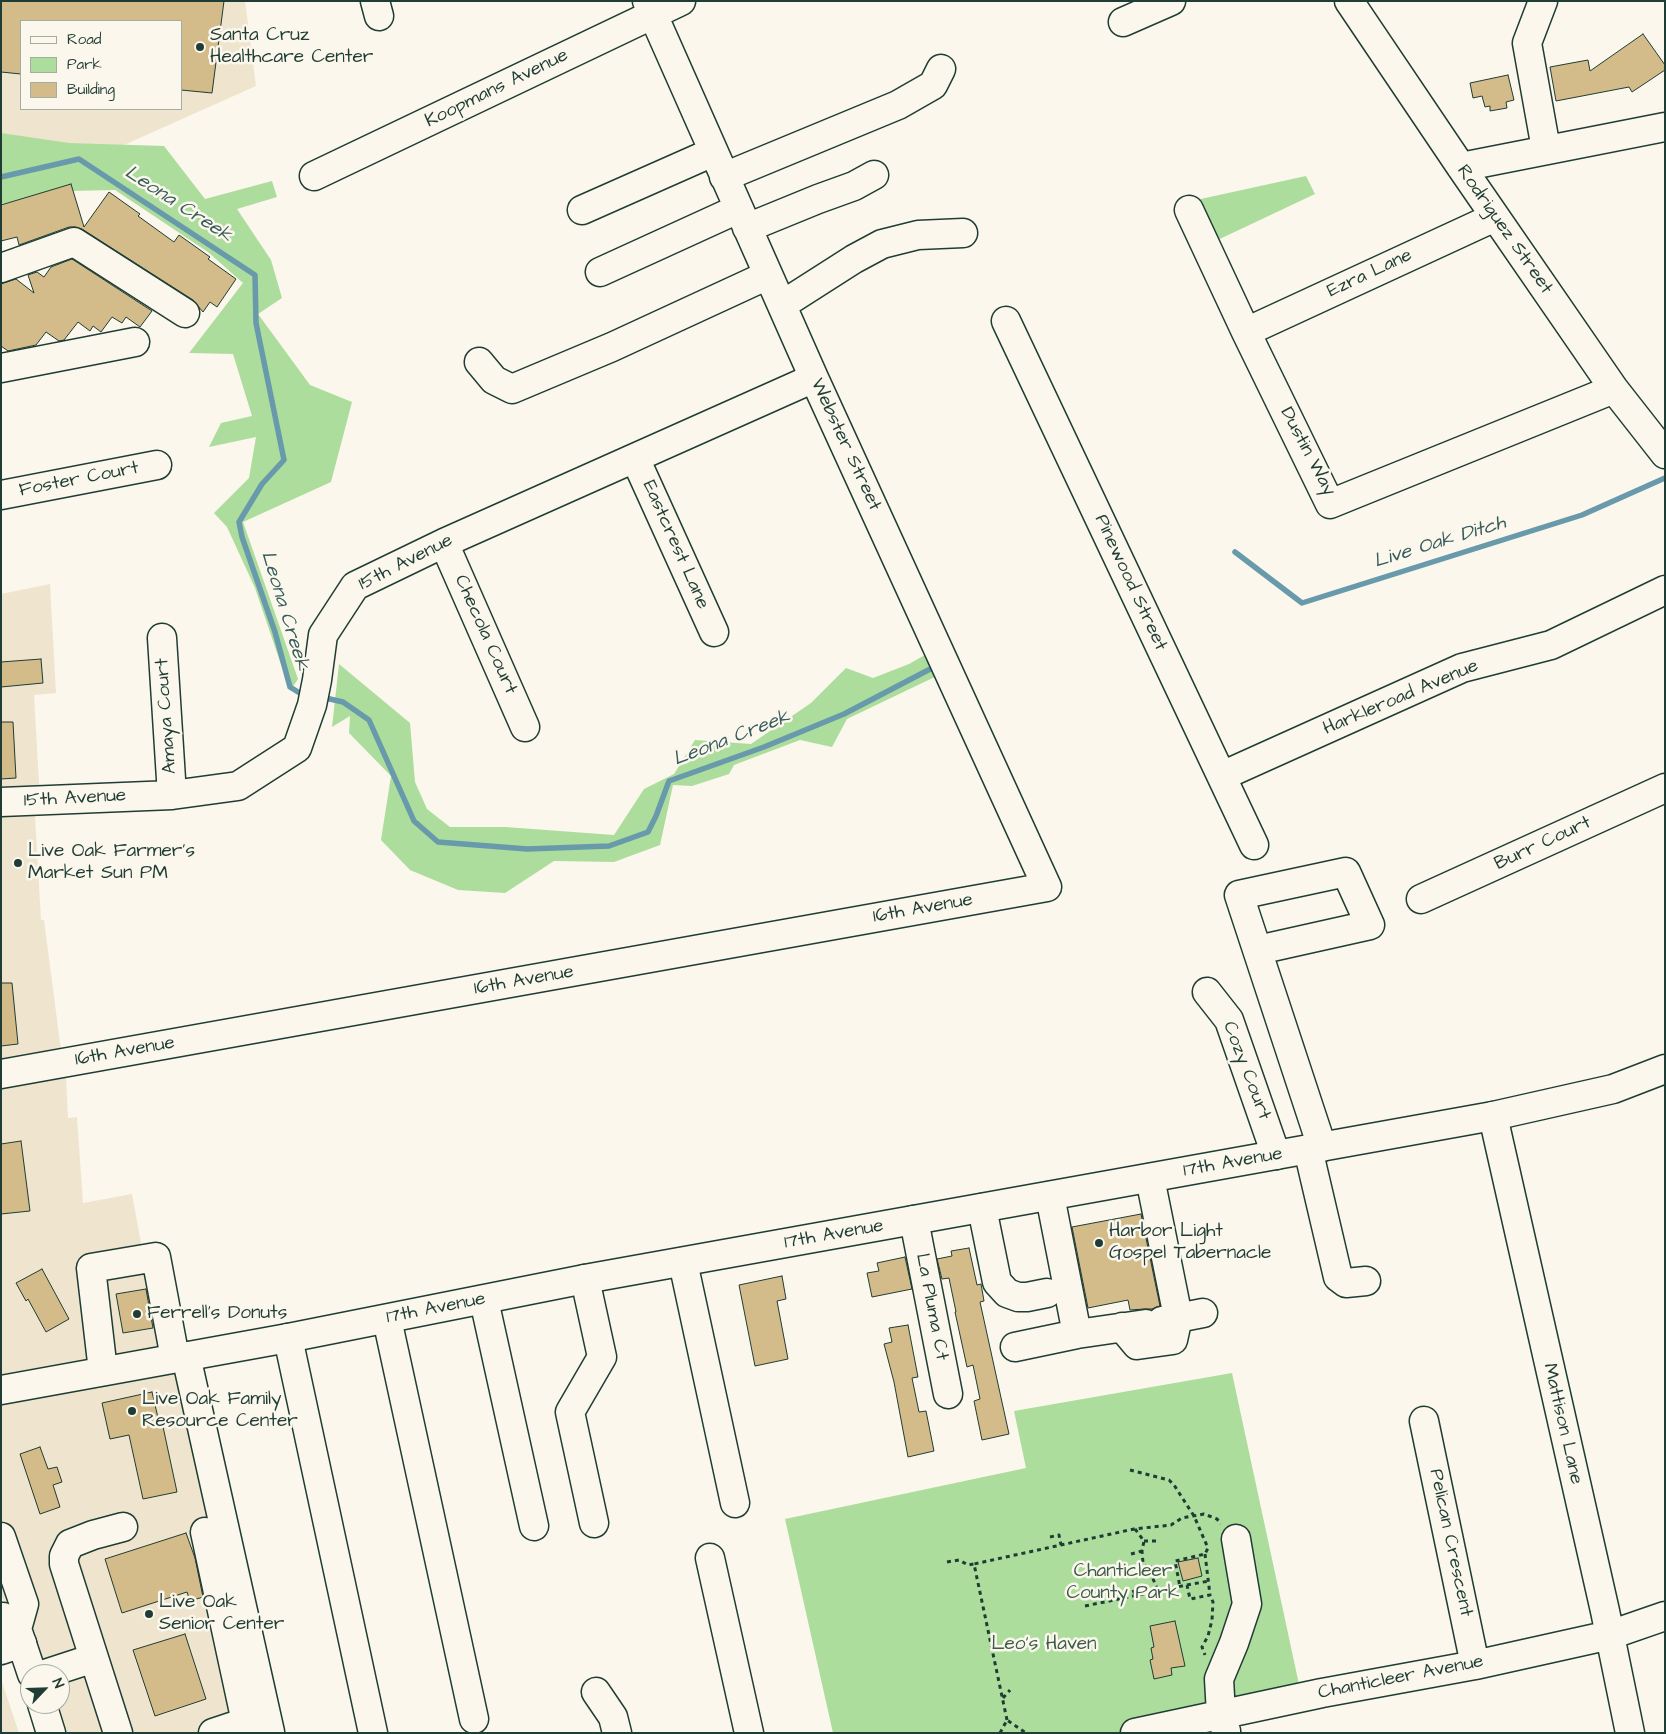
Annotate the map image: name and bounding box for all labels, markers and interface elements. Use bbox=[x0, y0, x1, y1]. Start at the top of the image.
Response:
legend bbox=[20, 20, 182, 110]
place label: Santa Cruz Healthcare Center bbox=[210, 25, 373, 69]
text: Road bbox=[67, 29, 101, 50]
marker: Santa Cruz Healthcare Center bbox=[194, 41, 206, 53]
street label: Koopmans Avenue bbox=[422, 44, 572, 134]
text: Park bbox=[67, 54, 102, 75]
text: Building bbox=[67, 79, 115, 100]
water label: Leona Creek bbox=[120, 161, 236, 249]
street label: Rodriguez Street bbox=[1451, 161, 1557, 299]
street label: Ezra Lane bbox=[1324, 244, 1416, 304]
street label: Webster Street bbox=[804, 375, 886, 515]
street label: Dustin Way bbox=[1274, 404, 1340, 500]
street label: Foster Court bbox=[17, 457, 141, 503]
street label: Eastcrest Lane bbox=[636, 477, 714, 613]
street label: Pinewood Street bbox=[1089, 511, 1171, 655]
water label: Live Oak Ditch bbox=[1371, 512, 1509, 574]
street label: 15th Avenue bbox=[355, 530, 457, 596]
water label: Leona Creek bbox=[255, 549, 313, 673]
street label: Checola Court bbox=[449, 572, 521, 698]
street label: Harkleroad Avenue bbox=[1320, 655, 1482, 741]
street label: Amaya Court bbox=[152, 657, 182, 775]
water label: Leona Creek bbox=[670, 706, 794, 772]
street label: 15th Avenue bbox=[23, 785, 127, 813]
street label: Burr Court bbox=[1491, 812, 1595, 876]
place label: Live Oak Farmer's Market Sun PM bbox=[28, 841, 195, 885]
marker: Live Oak Farmer's Market Sun PM bbox=[12, 857, 24, 869]
street label: 16th Avenue bbox=[871, 889, 975, 929]
street label: 16th Avenue bbox=[472, 961, 576, 1001]
street label: Cozy Court bbox=[1217, 1019, 1275, 1123]
street label: 16th Avenue bbox=[73, 1032, 177, 1072]
street label: 17th Avenue bbox=[1182, 1143, 1284, 1183]
street label: 17th Avenue bbox=[783, 1215, 885, 1255]
place label: Harbor Light Gospel Tabernacle bbox=[1109, 1221, 1271, 1265]
marker: Harbor Light Gospel Tabernacle bbox=[1093, 1237, 1105, 1249]
street label: La Pluma Ct bbox=[909, 1252, 953, 1362]
street label: 17th Avenue bbox=[384, 1288, 488, 1330]
place label: Ferrell's Donuts bbox=[147, 1303, 287, 1325]
marker: Ferrell's Donuts bbox=[131, 1308, 143, 1320]
street label: Mattison Lane bbox=[1537, 1361, 1587, 1487]
place label: Live Oak Family Resource Center bbox=[142, 1389, 298, 1433]
marker: Live Oak Family Resource Center bbox=[126, 1405, 138, 1417]
street label: Pelican Crescent bbox=[1423, 1467, 1477, 1619]
park label: Chanticleer County Park bbox=[1067, 1561, 1179, 1605]
place label: Live Oak Senior Center bbox=[159, 1592, 284, 1636]
marker: Live Oak Senior Center bbox=[143, 1608, 155, 1620]
park label: Leo's Haven bbox=[991, 1634, 1097, 1656]
street label: Chanticleer Avenue bbox=[1316, 1651, 1486, 1705]
north arrow bbox=[20, 1664, 70, 1714]
text: N bbox=[47, 1675, 69, 1691]

